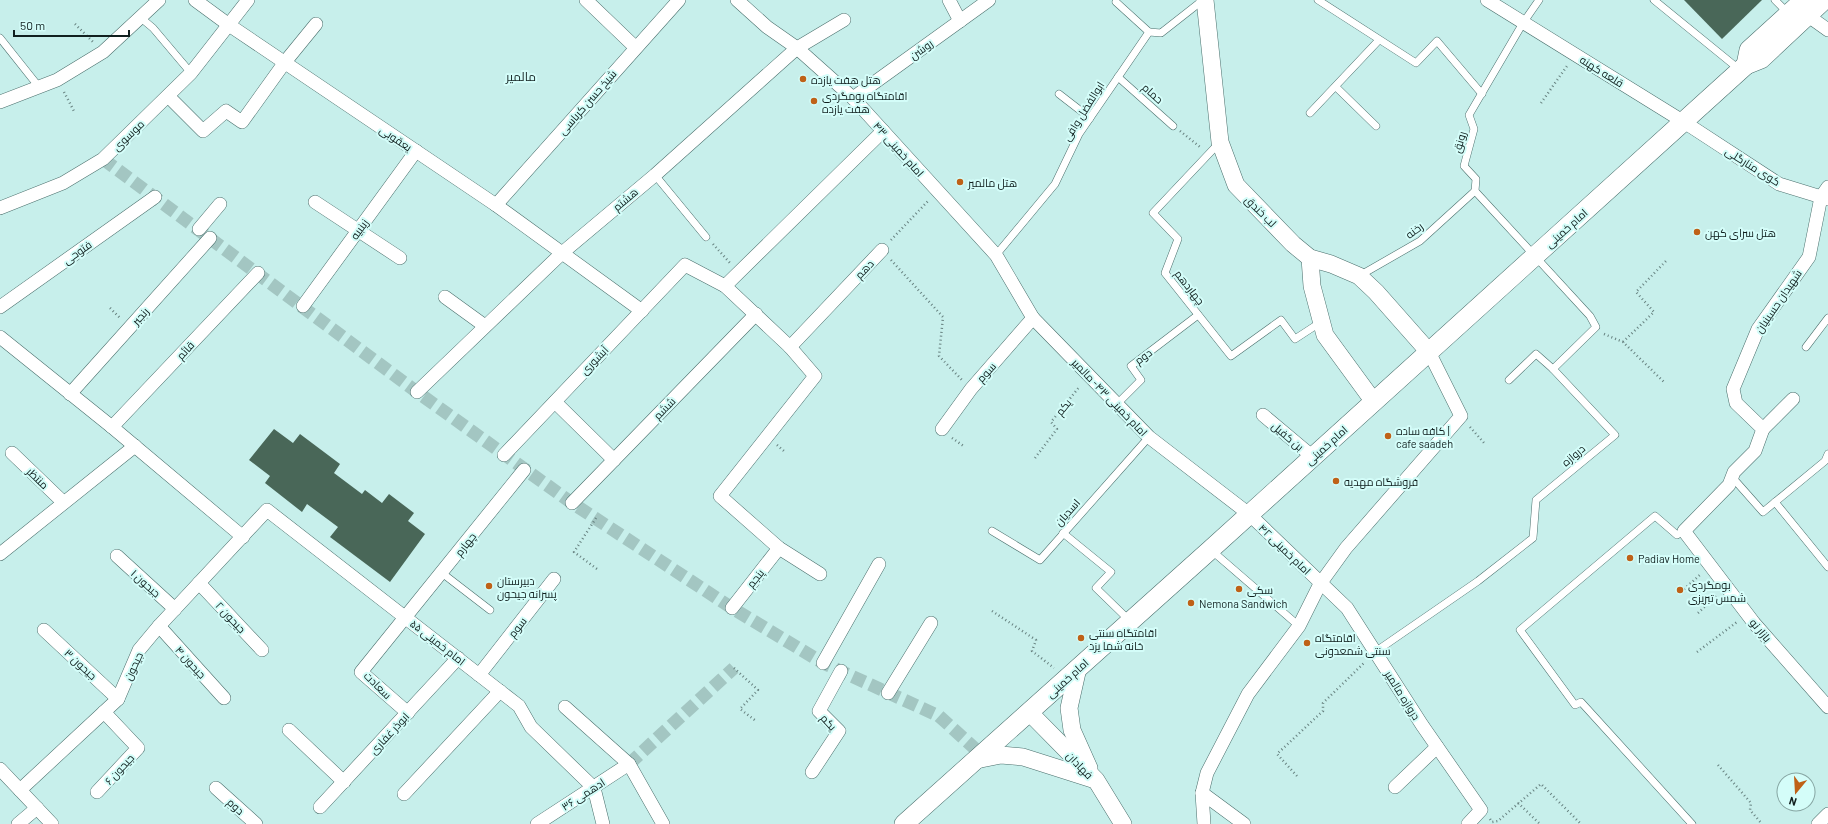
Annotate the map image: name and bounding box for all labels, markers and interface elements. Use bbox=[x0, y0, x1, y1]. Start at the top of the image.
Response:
scale bar bbox=[14, 12, 129, 38]
text: 50 m bbox=[20, 18, 45, 32]
street label: روشن bbox=[907, 36, 936, 63]
street label: قلعه کهنه bbox=[1577, 52, 1626, 90]
street label: شیخ حسن کرباسی bbox=[555, 67, 620, 138]
district label: مالمیر bbox=[505, 69, 536, 84]
place label: هتل هفت یازده bbox=[811, 73, 881, 87]
marker: هتل هفت یازده bbox=[798, 74, 808, 84]
street label: ابوالفضل وافی bbox=[1060, 79, 1107, 144]
street label: حمام bbox=[1139, 80, 1166, 107]
place label: اقامتگاه بومگردی هفت یازده bbox=[822, 89, 907, 116]
marker: اقامتگاه بومگردی هفت یازده bbox=[809, 96, 819, 106]
street label: موسوی bbox=[110, 117, 147, 154]
street label: امام خمینی ۴۳ bbox=[870, 119, 927, 180]
street label: یعقوبی bbox=[377, 123, 415, 154]
street label: رونق bbox=[1450, 130, 1469, 154]
street label: کوی منارگلی bbox=[1723, 144, 1783, 189]
place label: هتل مالمير bbox=[967, 176, 1017, 190]
marker: هتل مالمير bbox=[955, 177, 965, 187]
street label: هشتم bbox=[610, 185, 641, 215]
street label: لب خندق bbox=[1242, 193, 1279, 230]
street label: امام خمینی bbox=[1542, 206, 1591, 252]
street label: زینبیه bbox=[347, 216, 372, 242]
street label: رخنه bbox=[1403, 219, 1426, 242]
place label: هتل سرای کهن bbox=[1705, 226, 1776, 240]
marker: هتل سرای کهن bbox=[1692, 227, 1702, 237]
street label: فتوحی bbox=[60, 237, 94, 267]
street label: دهم bbox=[852, 257, 877, 283]
street label: چهاردهم bbox=[1171, 267, 1208, 308]
street label: شهیدان حسینیان bbox=[1752, 267, 1805, 336]
street label: رنجبر bbox=[128, 305, 152, 329]
street label: قائم bbox=[173, 338, 198, 363]
street label: آبشوری bbox=[577, 343, 611, 378]
street label: دوم bbox=[1132, 345, 1155, 368]
street label: امام خمینی ۴۳- مالمیر bbox=[1067, 355, 1150, 440]
street label: سوم bbox=[974, 359, 1000, 386]
street label: ششم bbox=[650, 394, 679, 423]
street label: یکم bbox=[1052, 396, 1075, 419]
street label: بن کفیل bbox=[1269, 419, 1307, 454]
street label: امام خمینی bbox=[1302, 423, 1351, 469]
place label: کافه ساده | cafe saadeh bbox=[1396, 424, 1453, 450]
marker: کافه ساده | cafe saadeh bbox=[1383, 431, 1393, 441]
street label: دروازه bbox=[1559, 442, 1588, 469]
street label: منتظر bbox=[23, 464, 52, 492]
place label: فروشگاه مهدیه bbox=[1344, 475, 1418, 489]
marker: فروشگاه مهدیه bbox=[1331, 476, 1341, 486]
street label: اسدیان bbox=[1052, 496, 1083, 529]
street label: امام خمینی ۴۲ bbox=[1255, 521, 1314, 579]
street label: چهارم bbox=[452, 530, 480, 560]
place label: Padiav Home bbox=[1638, 552, 1700, 565]
marker: Padiav Home bbox=[1625, 553, 1635, 563]
street label: جیحون ۱ bbox=[128, 566, 163, 600]
street label: پنجم bbox=[744, 566, 768, 591]
place label: دبیرستان پسرانه جیحون bbox=[497, 574, 557, 601]
place label: بومگردی شمس تبریزی bbox=[1688, 578, 1746, 605]
marker: دبیرستان پسرانه جیحون bbox=[484, 581, 494, 591]
place label: سکی bbox=[1247, 583, 1273, 597]
marker: سکی bbox=[1234, 584, 1244, 594]
marker: بومگردی شمس تبریزی bbox=[1675, 585, 1685, 595]
place label: Nemona Sandwich bbox=[1199, 597, 1287, 610]
marker: Nemona Sandwich bbox=[1186, 598, 1196, 608]
street label: جیحون ۲ bbox=[213, 599, 249, 636]
street label: سوم bbox=[505, 614, 531, 641]
street label: امام خمینی ۵۵ bbox=[407, 616, 468, 669]
street label: بازار نو bbox=[1747, 616, 1775, 645]
place label: اقامتگاه سنتی خانه شما یزد bbox=[1089, 626, 1157, 653]
place label: اقامتگاه سنتی شمعدونی bbox=[1315, 631, 1391, 658]
marker: اقامتگاه سنتی خانه شما یزد bbox=[1076, 633, 1086, 643]
marker: اقامتگاه سنتی شمعدونی bbox=[1302, 638, 1312, 648]
street label: جیحون ۴ bbox=[172, 643, 209, 682]
street label: جیحون ۳ bbox=[62, 646, 100, 683]
street label: جیحون bbox=[121, 650, 146, 683]
street label: امام خمینی bbox=[1043, 656, 1092, 702]
street label: دروازه مالمیر bbox=[1381, 667, 1423, 723]
street label: سعادت bbox=[362, 669, 394, 701]
street label: ابوذر غفاری bbox=[366, 709, 412, 757]
street label: یکم bbox=[817, 711, 840, 734]
street label: فهادان bbox=[1063, 749, 1096, 782]
street label: جیحون ۶ bbox=[102, 751, 137, 788]
north arrow bbox=[1776, 772, 1816, 812]
street label: ادهمی ۳۶ bbox=[559, 775, 608, 814]
street label: دوم bbox=[224, 795, 247, 818]
text: N bbox=[1787, 795, 1798, 809]

